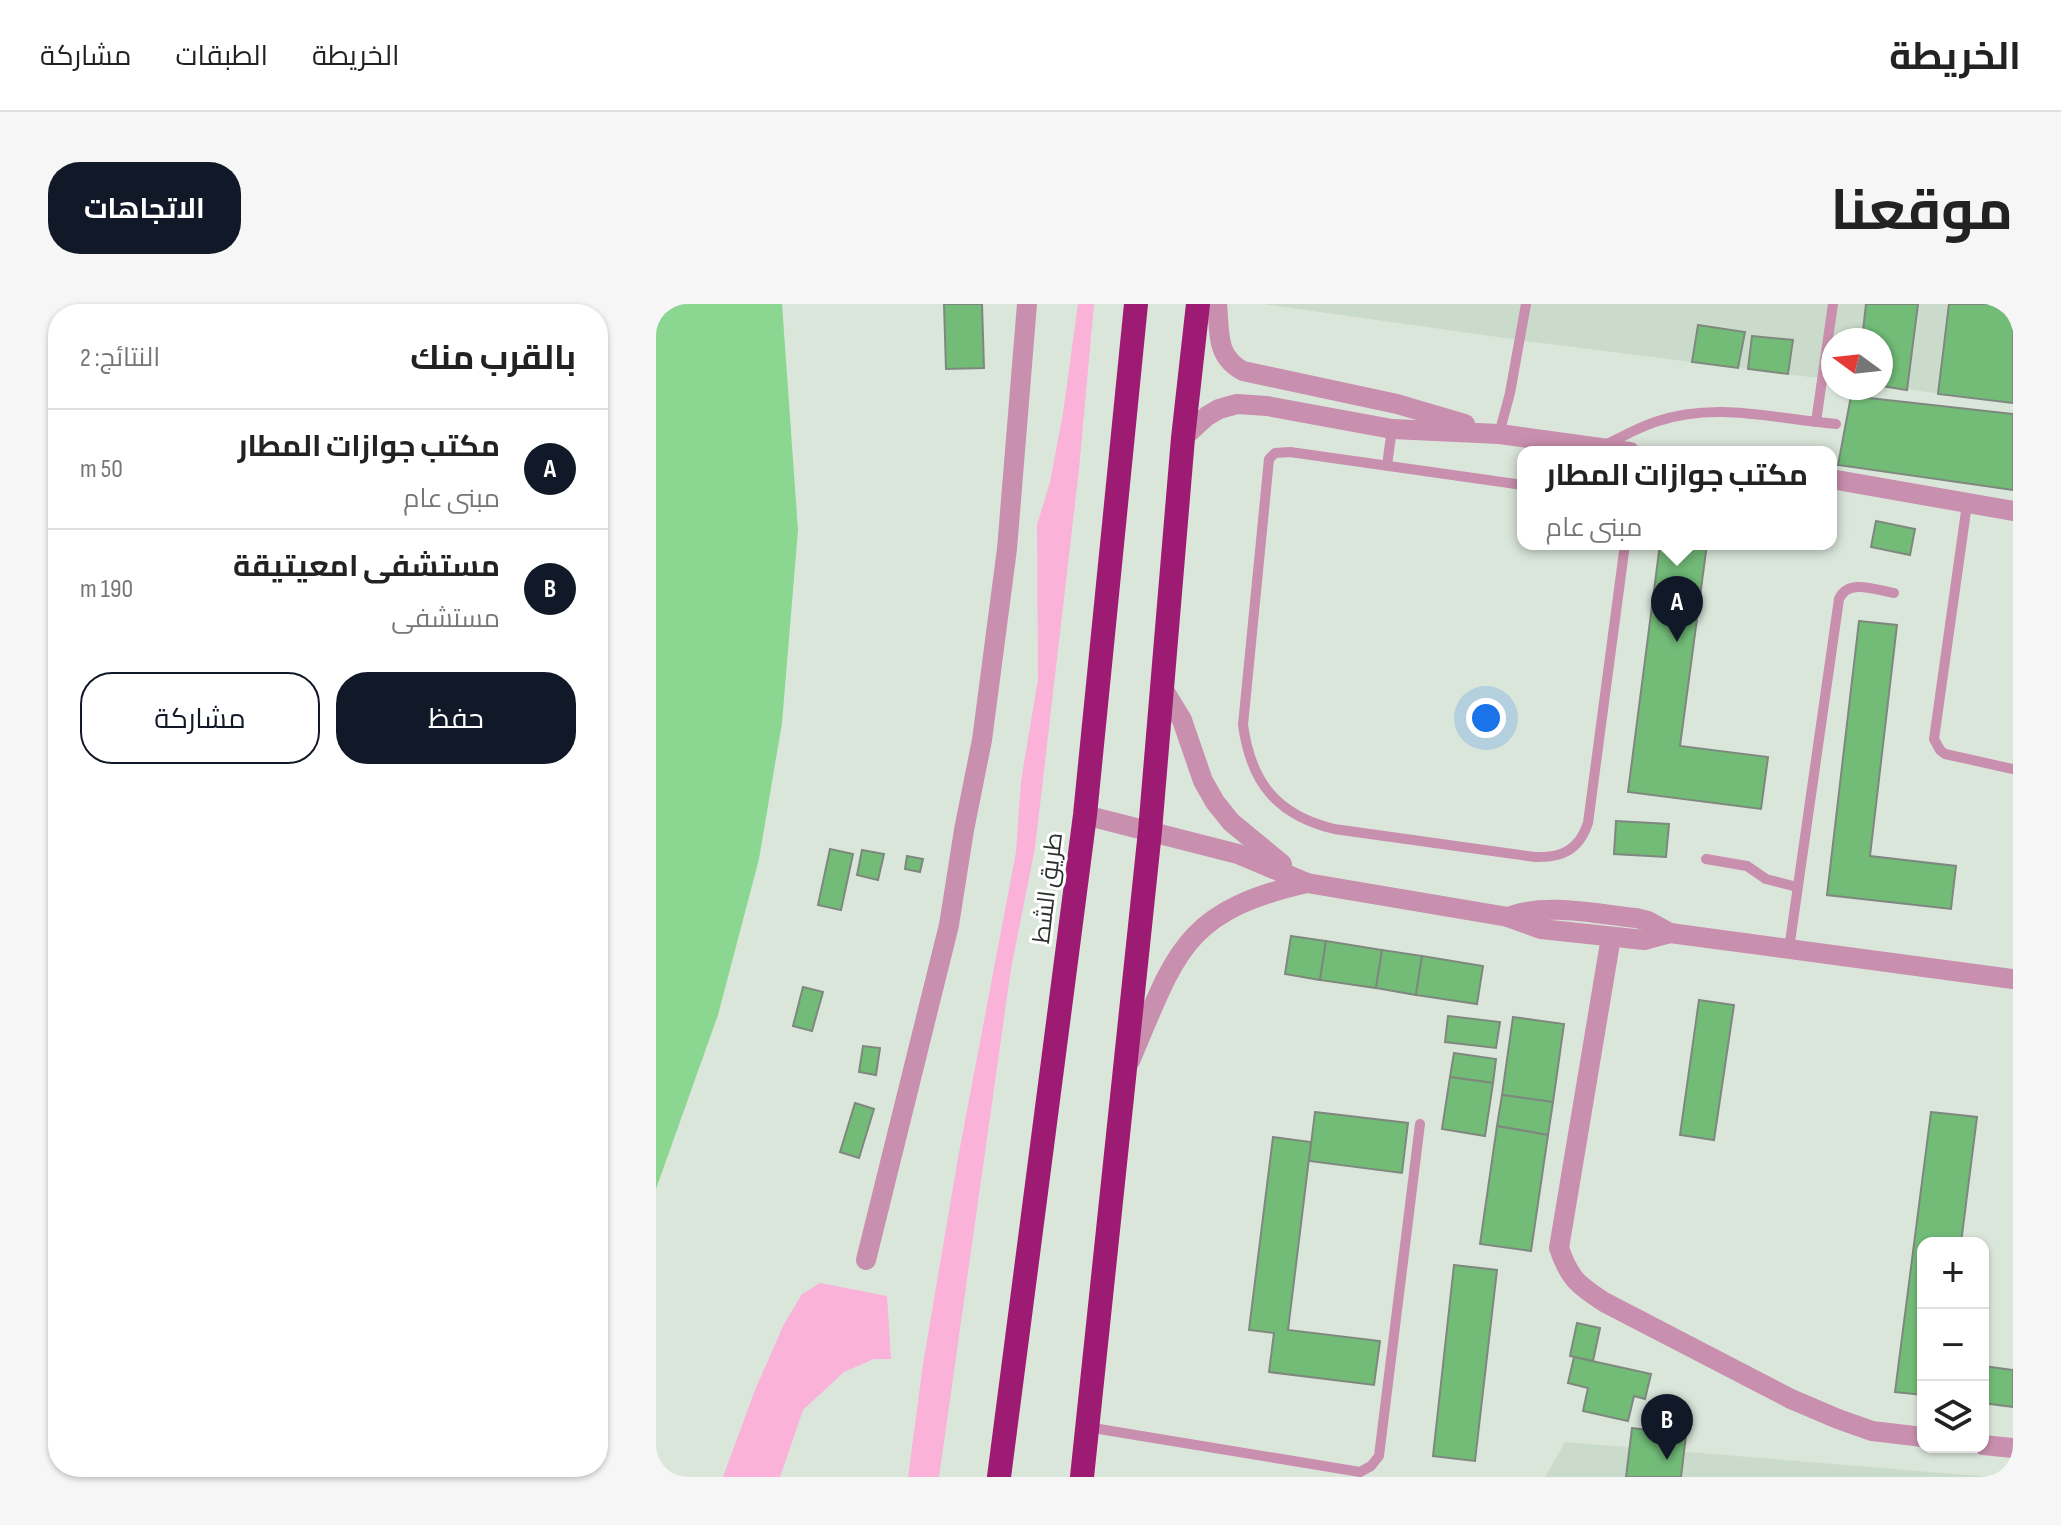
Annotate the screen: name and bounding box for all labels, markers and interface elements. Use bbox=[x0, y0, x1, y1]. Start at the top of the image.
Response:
text: الخريطة bbox=[1889, 35, 2021, 80]
text: مشاركة bbox=[40, 40, 131, 73]
text: الطبقات bbox=[175, 40, 268, 73]
text: الخريطة bbox=[312, 40, 399, 73]
button: الاتجاهات bbox=[48, 162, 241, 254]
text: موقعنا bbox=[1830, 179, 2013, 246]
north arrow bbox=[1821, 328, 1893, 400]
text: بالقرب منك bbox=[410, 338, 576, 379]
text: النتائج: 2 bbox=[80, 343, 160, 374]
text: مكتب جوازات المطار bbox=[238, 429, 500, 465]
popup bbox=[1517, 446, 1837, 550]
text: 50 m bbox=[80, 454, 123, 485]
text: A bbox=[544, 454, 556, 485]
text: مكتب جوازات المطار bbox=[1546, 458, 1808, 494]
text: مبنى عام bbox=[403, 484, 500, 515]
text: مبنى عام bbox=[1546, 513, 1643, 544]
text: مستشفى امعيتيقة bbox=[233, 549, 500, 585]
text: 190 m bbox=[80, 574, 133, 605]
text: B bbox=[544, 574, 556, 605]
pin: A bbox=[1651, 576, 1703, 642]
text: مستشفى bbox=[391, 604, 500, 635]
button: مشاركة bbox=[80, 672, 320, 764]
button: حفظ bbox=[336, 672, 576, 764]
your location bbox=[1466, 698, 1506, 738]
street label: طريق الشط bbox=[1027, 831, 1069, 945]
map controls bbox=[1917, 1237, 1989, 1453]
button: + bbox=[1917, 1237, 1989, 1309]
button: − bbox=[1917, 1309, 1989, 1381]
button: layers bbox=[1917, 1381, 1989, 1453]
pin: B bbox=[1641, 1394, 1693, 1460]

